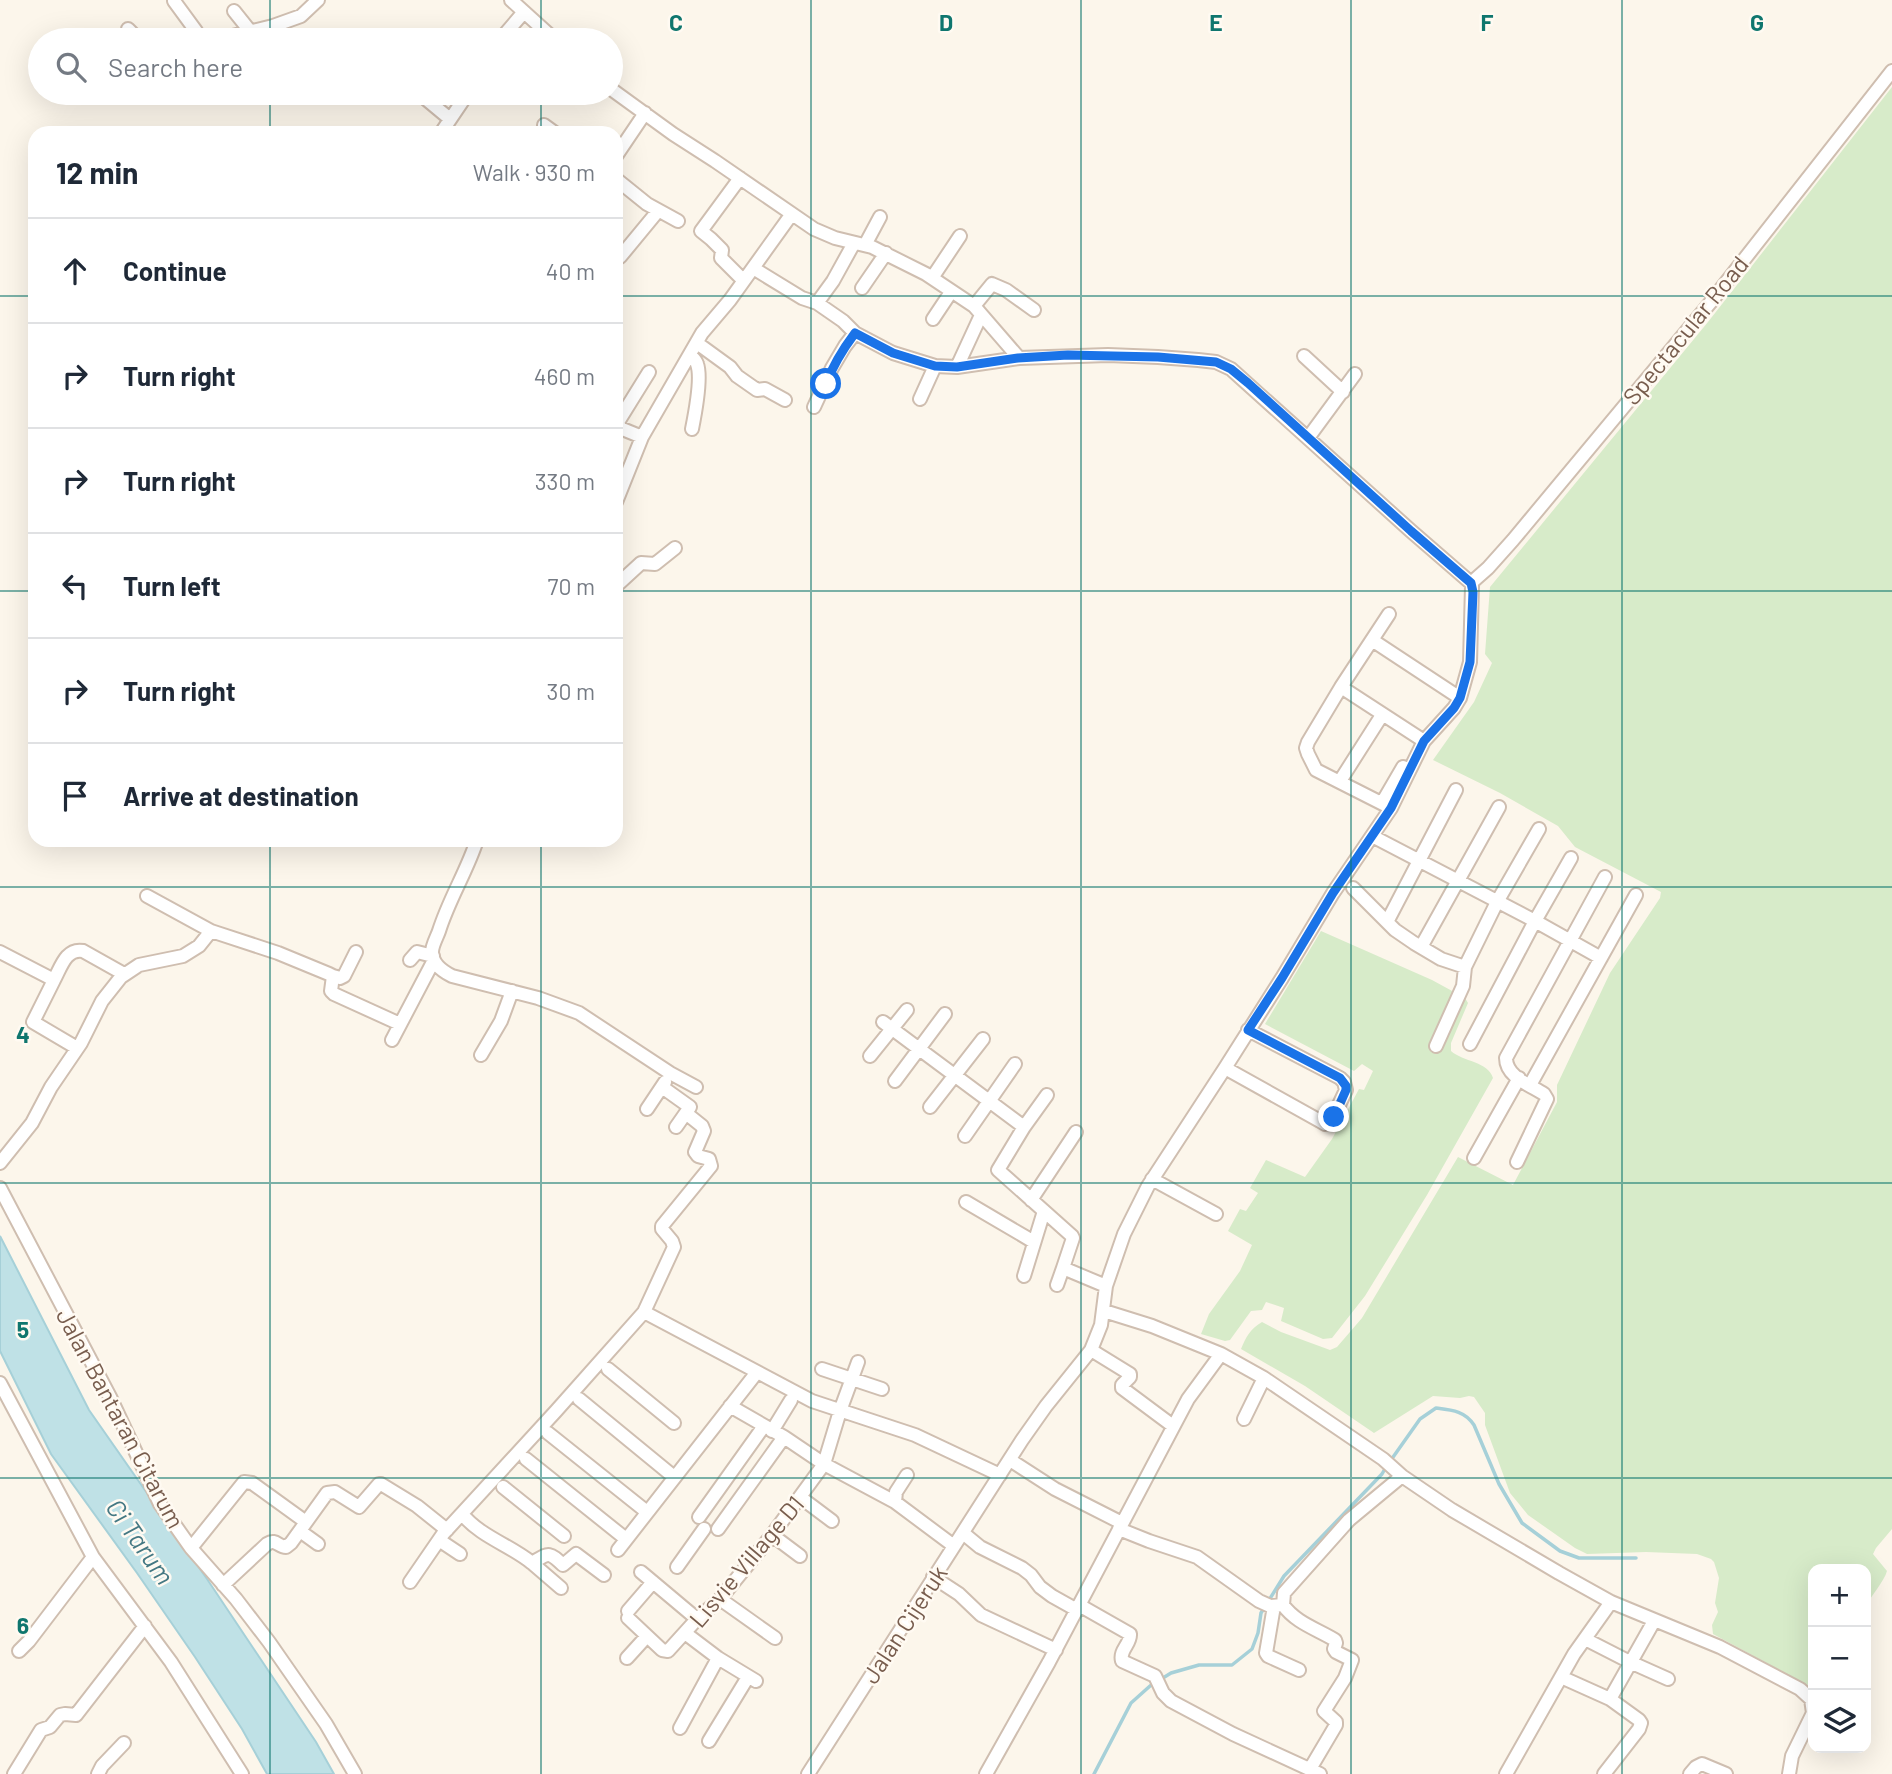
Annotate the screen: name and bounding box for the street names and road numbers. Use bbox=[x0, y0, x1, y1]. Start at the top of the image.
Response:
street label: Spectacular Road bbox=[1616, 250, 1754, 410]
street label: Jalan Bantaran Citarum bbox=[51, 1303, 191, 1533]
street label: Lisvie Village D1 bbox=[683, 1489, 809, 1633]
street label: Jalan Cijeruk bbox=[855, 1560, 953, 1688]

